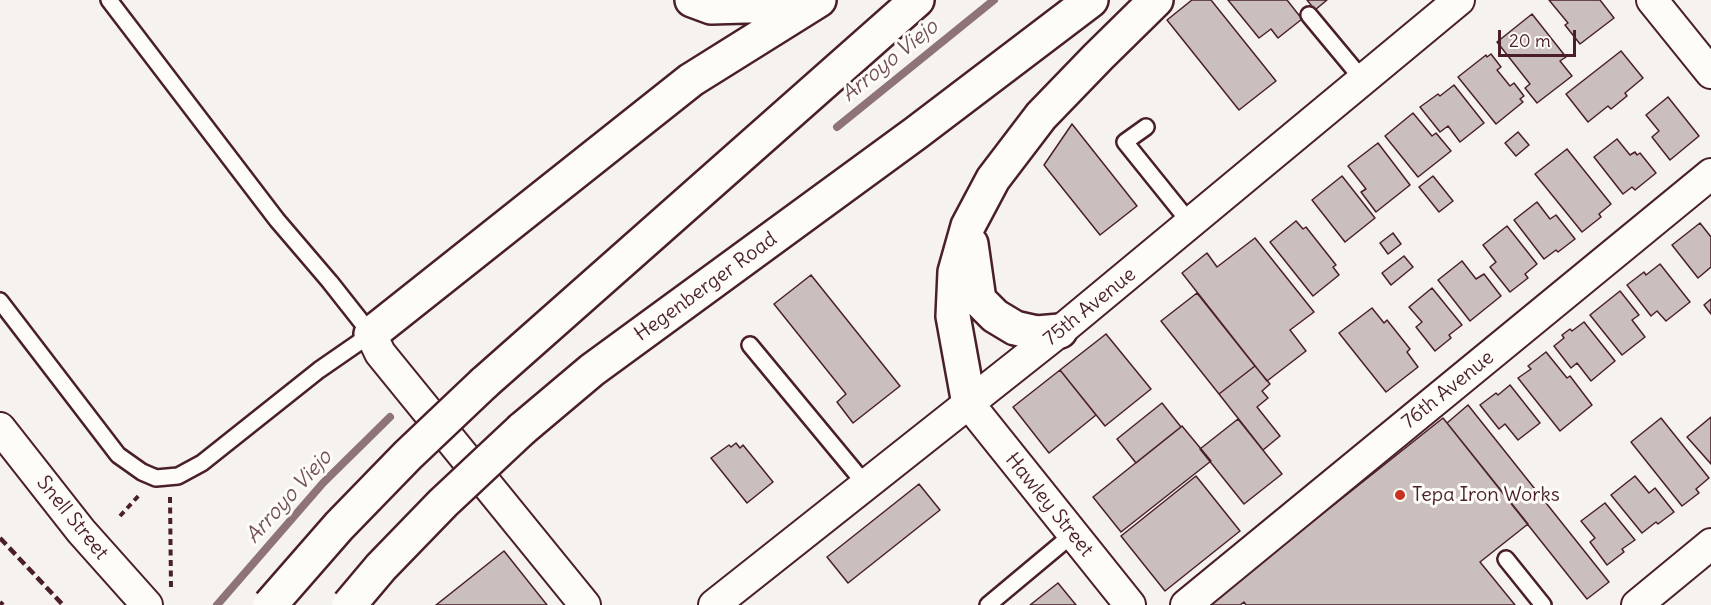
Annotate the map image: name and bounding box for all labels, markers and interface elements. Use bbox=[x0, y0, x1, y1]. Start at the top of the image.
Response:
water label: Arroyo Viejo bbox=[837, 15, 943, 107]
scale bar bbox=[1501, 18, 1579, 56]
text: 20 m bbox=[1509, 29, 1551, 52]
street label: Hegenberger Road bbox=[630, 227, 782, 347]
street label: 75th Avenue bbox=[1039, 263, 1141, 351]
street label: 76th Avenue bbox=[1397, 346, 1499, 434]
water label: Arroyo Viejo bbox=[241, 445, 337, 549]
street label: Hawley Street bbox=[1000, 448, 1098, 562]
street label: Snell Street bbox=[31, 471, 113, 565]
place label: Tepa Iron Works bbox=[1412, 483, 1560, 507]
marker: Tepa Iron Works bbox=[1393, 488, 1407, 502]

